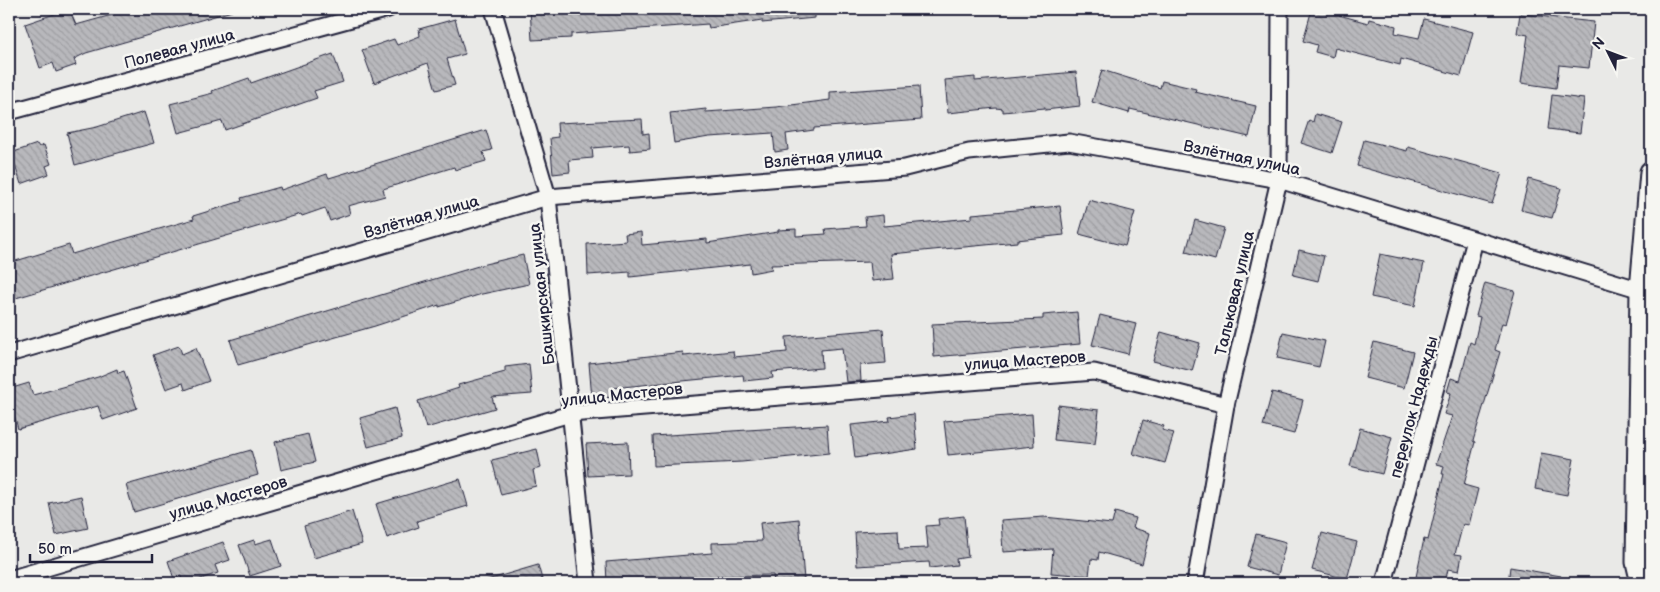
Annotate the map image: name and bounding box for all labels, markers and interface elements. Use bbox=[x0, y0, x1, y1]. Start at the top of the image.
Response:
street label: Полевая улица bbox=[122, 25, 237, 73]
north arrow bbox=[1582, 28, 1632, 78]
text: N bbox=[1589, 34, 1609, 53]
street label: Взлётная улица bbox=[1181, 137, 1302, 180]
street label: Взлётная улица bbox=[763, 144, 884, 173]
street label: Взлётная улица bbox=[362, 192, 482, 243]
street label: Башкирская улица bbox=[526, 222, 559, 366]
street label: Тальковая улица bbox=[1212, 228, 1259, 358]
street label: переулок Надежды bbox=[1386, 334, 1443, 480]
street label: улица Мастеров bbox=[964, 348, 1087, 375]
street label: улица Мастеров bbox=[561, 380, 684, 411]
street label: улица Мастеров bbox=[167, 472, 290, 524]
scale bar bbox=[30, 532, 152, 564]
text: 50 m bbox=[38, 540, 72, 559]

